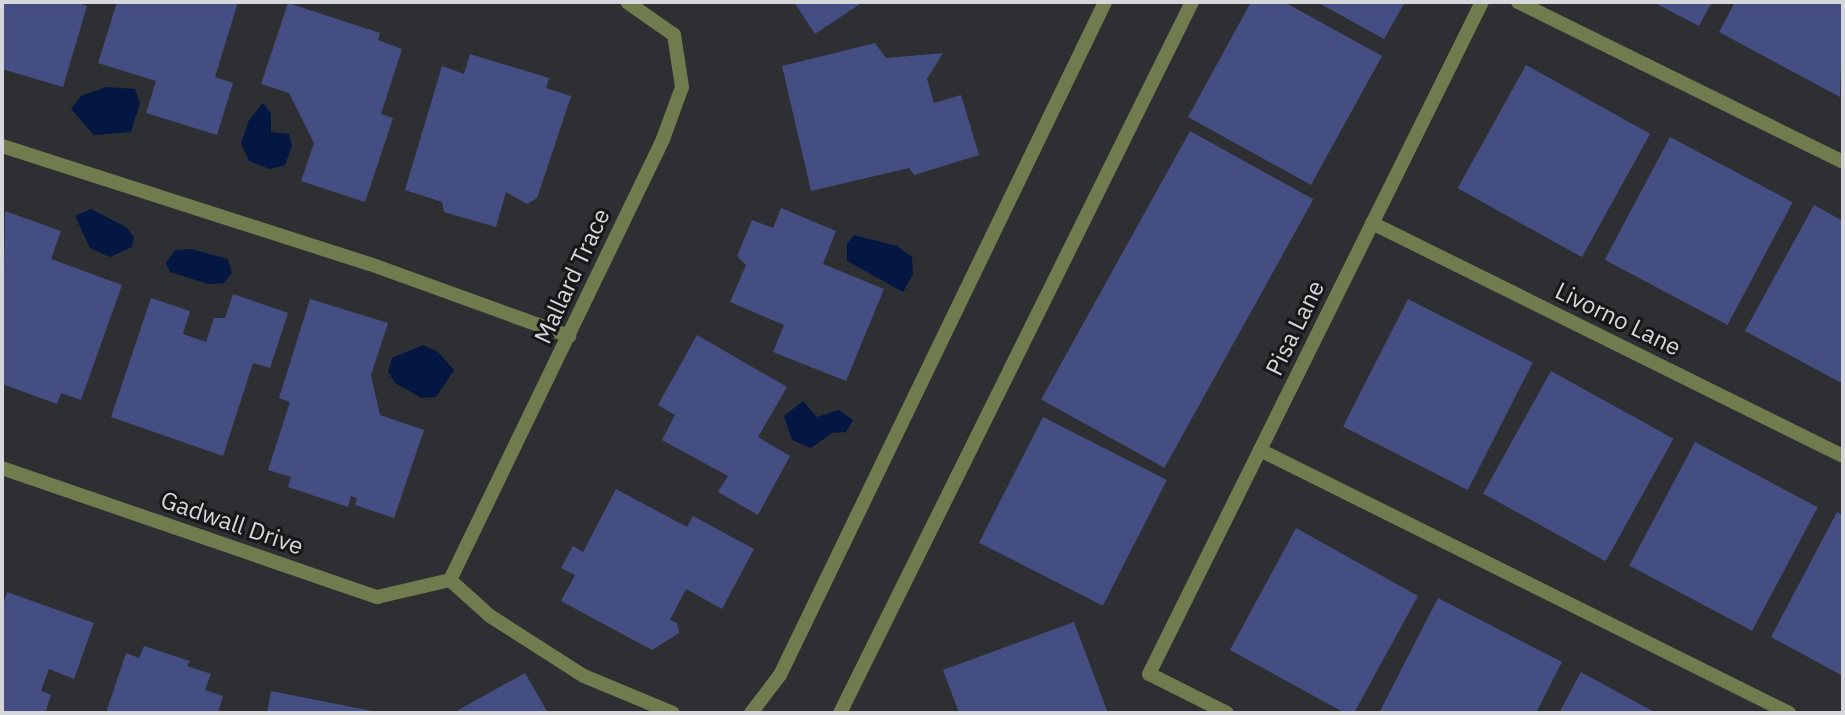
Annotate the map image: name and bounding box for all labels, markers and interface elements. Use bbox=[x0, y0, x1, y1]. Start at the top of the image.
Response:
street label: Mallard Trace bbox=[528, 204, 616, 348]
street label: Pisa Lane bbox=[1260, 276, 1330, 380]
street label: Livorno Lane bbox=[1550, 276, 1686, 362]
street label: Gadwall Drive bbox=[157, 485, 307, 561]

